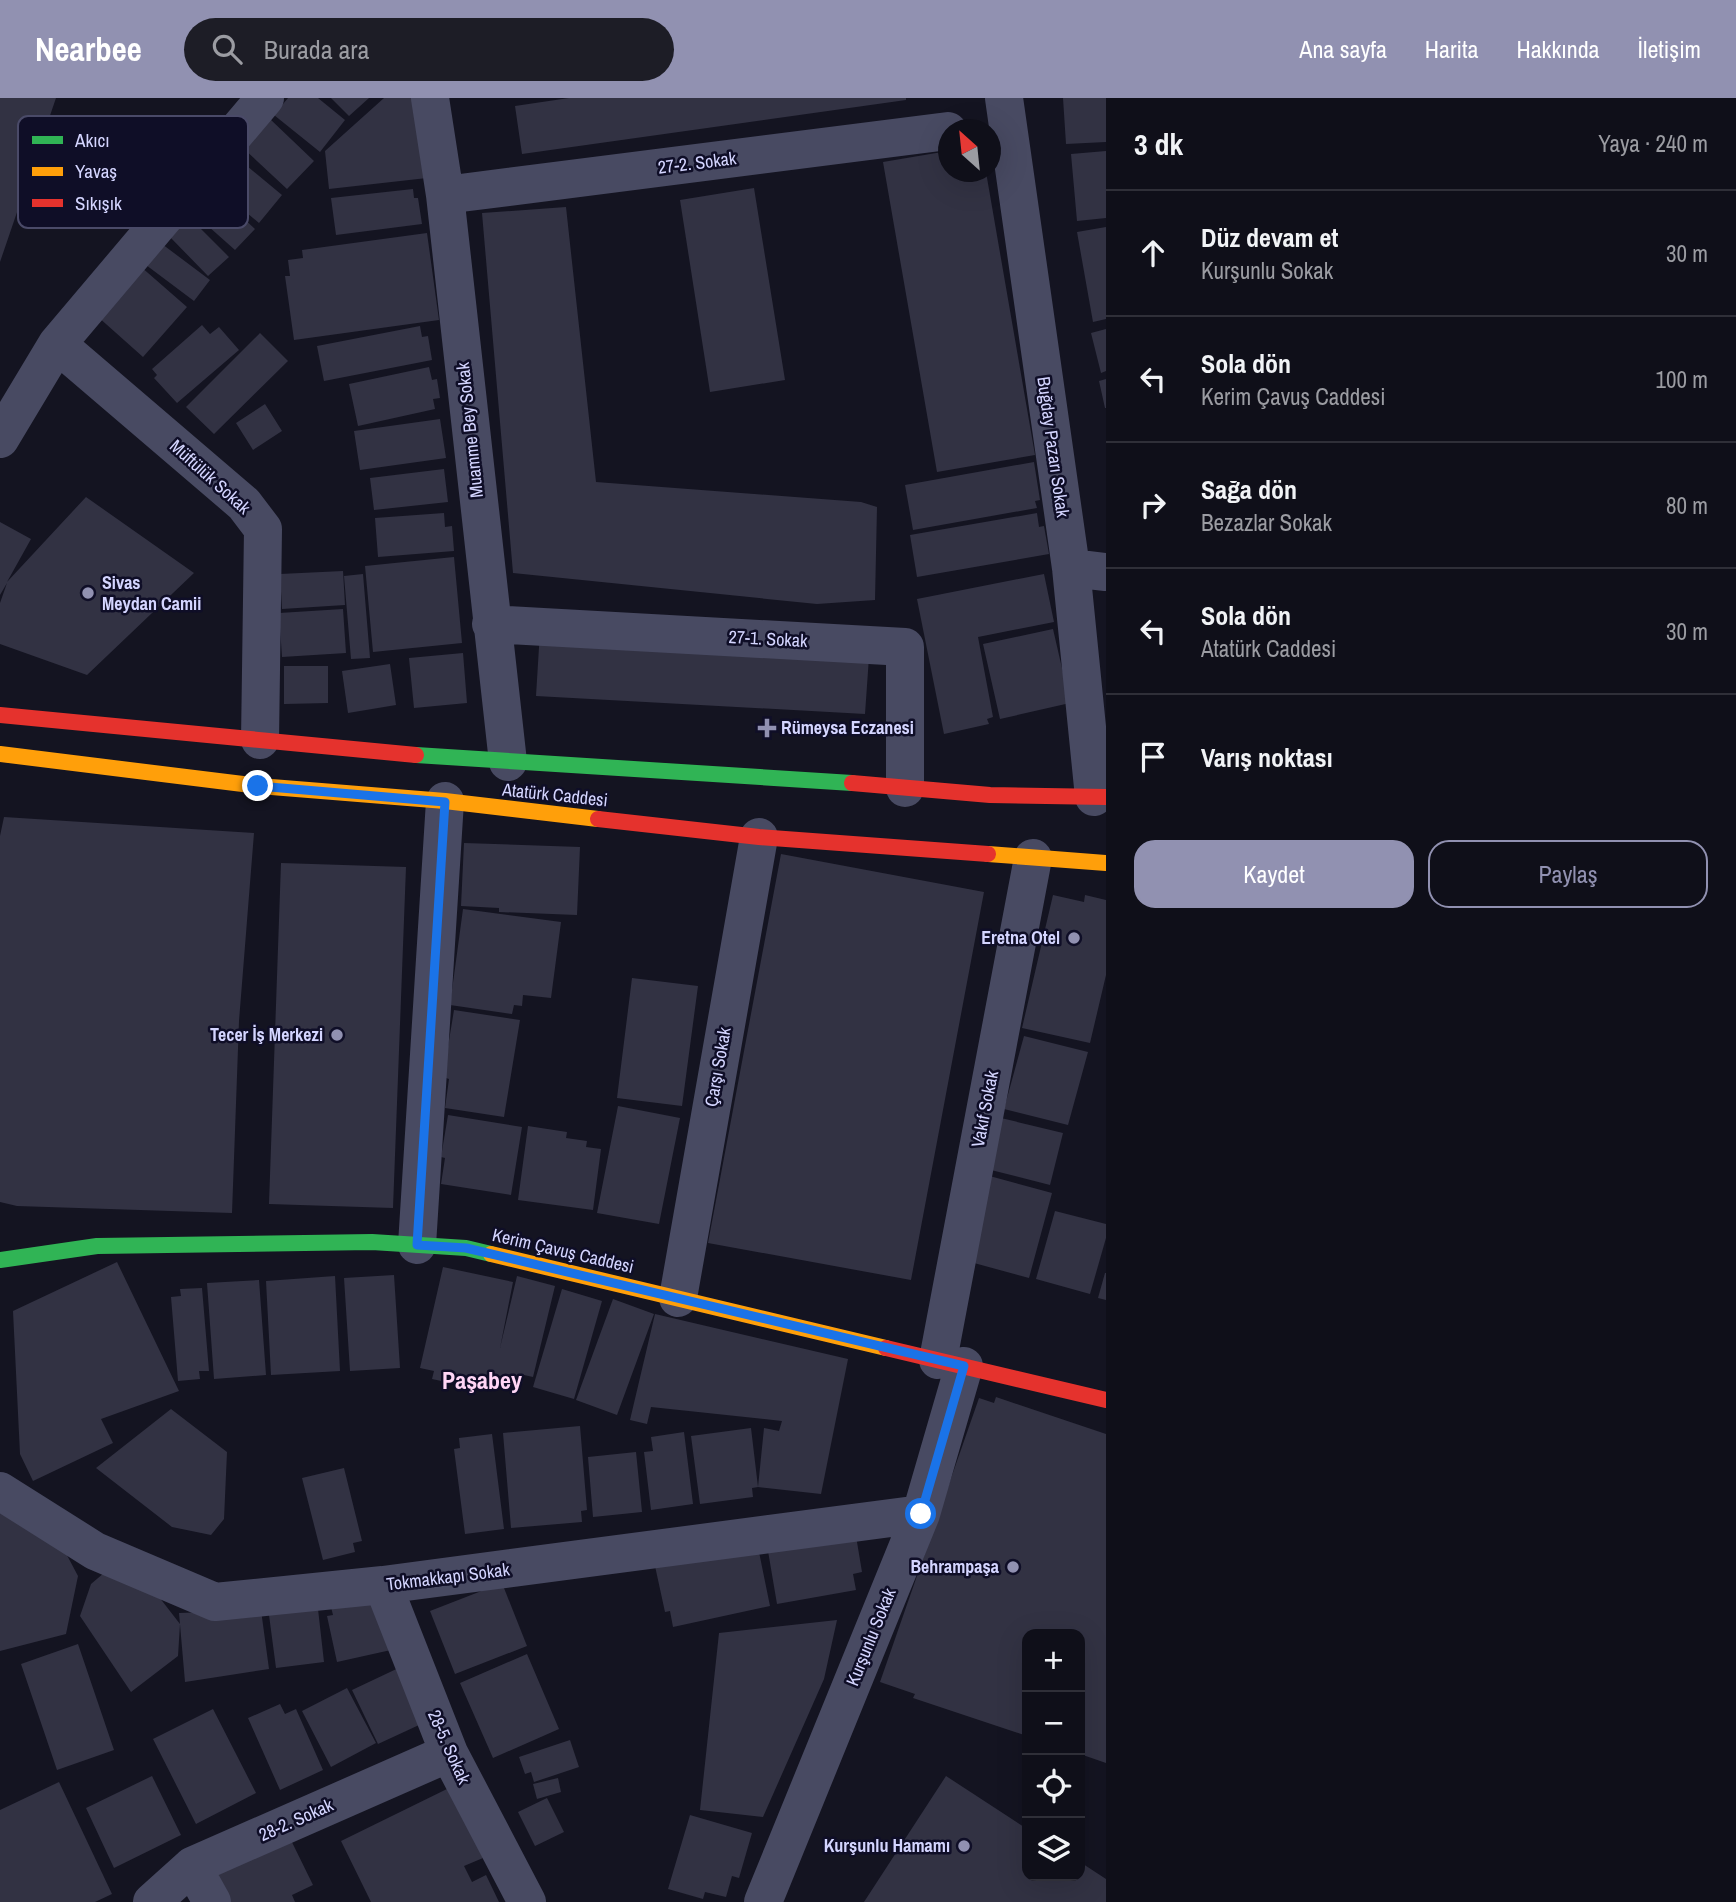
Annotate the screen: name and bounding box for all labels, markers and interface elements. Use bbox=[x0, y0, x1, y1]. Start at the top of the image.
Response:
search box bbox=[184, 18, 674, 81]
text: Nearbee bbox=[35, 27, 142, 71]
icon: search bbox=[208, 30, 246, 68]
text: Burada ara bbox=[264, 32, 369, 67]
text: Ana sayfa bbox=[1299, 33, 1387, 65]
text: Harita bbox=[1425, 33, 1478, 65]
text: Hakkında bbox=[1516, 33, 1600, 65]
text: İletişim bbox=[1638, 33, 1701, 65]
legend bbox=[18, 116, 248, 228]
north arrow bbox=[938, 119, 1001, 182]
text: 3 dk bbox=[1134, 124, 1183, 164]
text: Akıcı bbox=[74, 127, 110, 153]
text: Yaya · 240 m bbox=[1598, 128, 1708, 159]
street label: 27-2. Sokak bbox=[656, 145, 738, 180]
text: Yavaş bbox=[75, 158, 117, 184]
text: Sıkışık bbox=[75, 190, 122, 216]
text: Düz devam et bbox=[1201, 220, 1338, 255]
icon: ahead bbox=[1134, 234, 1172, 272]
text: 30 m bbox=[1666, 238, 1708, 269]
text: Kurşunlu Sokak bbox=[1201, 255, 1333, 286]
text: Sola dön bbox=[1201, 346, 1291, 381]
street label: Muamme Bey Sokak bbox=[450, 360, 489, 499]
icon: left bbox=[1134, 360, 1172, 398]
text: 100 m bbox=[1656, 364, 1708, 395]
street label: Buğday Pazarı Sokak bbox=[1031, 375, 1076, 520]
text: Kerim Çavuş Caddesi bbox=[1201, 381, 1385, 412]
street label: Müftülük Sokak bbox=[164, 434, 257, 520]
text: Sağa dön bbox=[1201, 472, 1297, 507]
icon: right bbox=[1134, 486, 1172, 524]
text: 80 m bbox=[1666, 490, 1708, 521]
text: Bezazlar Sokak bbox=[1201, 507, 1332, 538]
place label: Sivas Meydan Camii bbox=[102, 570, 201, 616]
marker: Sivas Meydan Camii bbox=[80, 585, 96, 601]
text: Sola dön bbox=[1201, 598, 1291, 633]
icon: left bbox=[1134, 612, 1172, 650]
text: 30 m bbox=[1666, 616, 1708, 647]
street label: 27-1. Sokak bbox=[728, 624, 809, 653]
text: Atatürk Caddesi bbox=[1201, 633, 1336, 664]
place label: Rümeysa Eczanesi bbox=[781, 715, 914, 740]
marker: Rümeysa Eczanesi bbox=[759, 720, 775, 736]
icon: arrive bbox=[1134, 738, 1172, 776]
text: Varış noktası bbox=[1201, 740, 1333, 775]
route end bbox=[242, 770, 273, 801]
street label: Atatürk Caddesi bbox=[500, 776, 609, 812]
button: Kaydet bbox=[1134, 840, 1414, 908]
button: Paylaş bbox=[1428, 840, 1708, 908]
place label: Eretna Otel bbox=[981, 925, 1060, 950]
marker: Eretna Otel bbox=[1066, 930, 1082, 946]
place label: Tecer İş Merkezi bbox=[210, 1022, 323, 1047]
street label: Çarşı Sokak bbox=[698, 1025, 737, 1109]
marker: Tecer İş Merkezi bbox=[329, 1027, 345, 1043]
street label: Vakıf Sokak bbox=[965, 1068, 1004, 1149]
street label: Kerim Çavuş Caddesi bbox=[490, 1222, 636, 1279]
district label: Paşabey bbox=[442, 1364, 522, 1396]
route start bbox=[905, 1498, 936, 1529]
place label: Behrampaşa bbox=[910, 1554, 1000, 1579]
street label: Tokmakkapı Sokak bbox=[385, 1556, 512, 1596]
marker: Behrampaşa bbox=[1005, 1559, 1021, 1575]
street label: Kurşunlu Sokak bbox=[840, 1584, 902, 1689]
map controls bbox=[1022, 1629, 1085, 1881]
button: + bbox=[1022, 1629, 1085, 1692]
button: − bbox=[1022, 1692, 1085, 1755]
street label: 28-5. Sokak bbox=[422, 1706, 477, 1788]
button: locate bbox=[1022, 1755, 1085, 1818]
street label: 28-2. Sokak bbox=[255, 1792, 337, 1847]
button: layers bbox=[1022, 1818, 1085, 1881]
place label: Kurşunlu Hamamı bbox=[824, 1833, 950, 1858]
marker: Kurşunlu Hamamı bbox=[956, 1838, 972, 1854]

